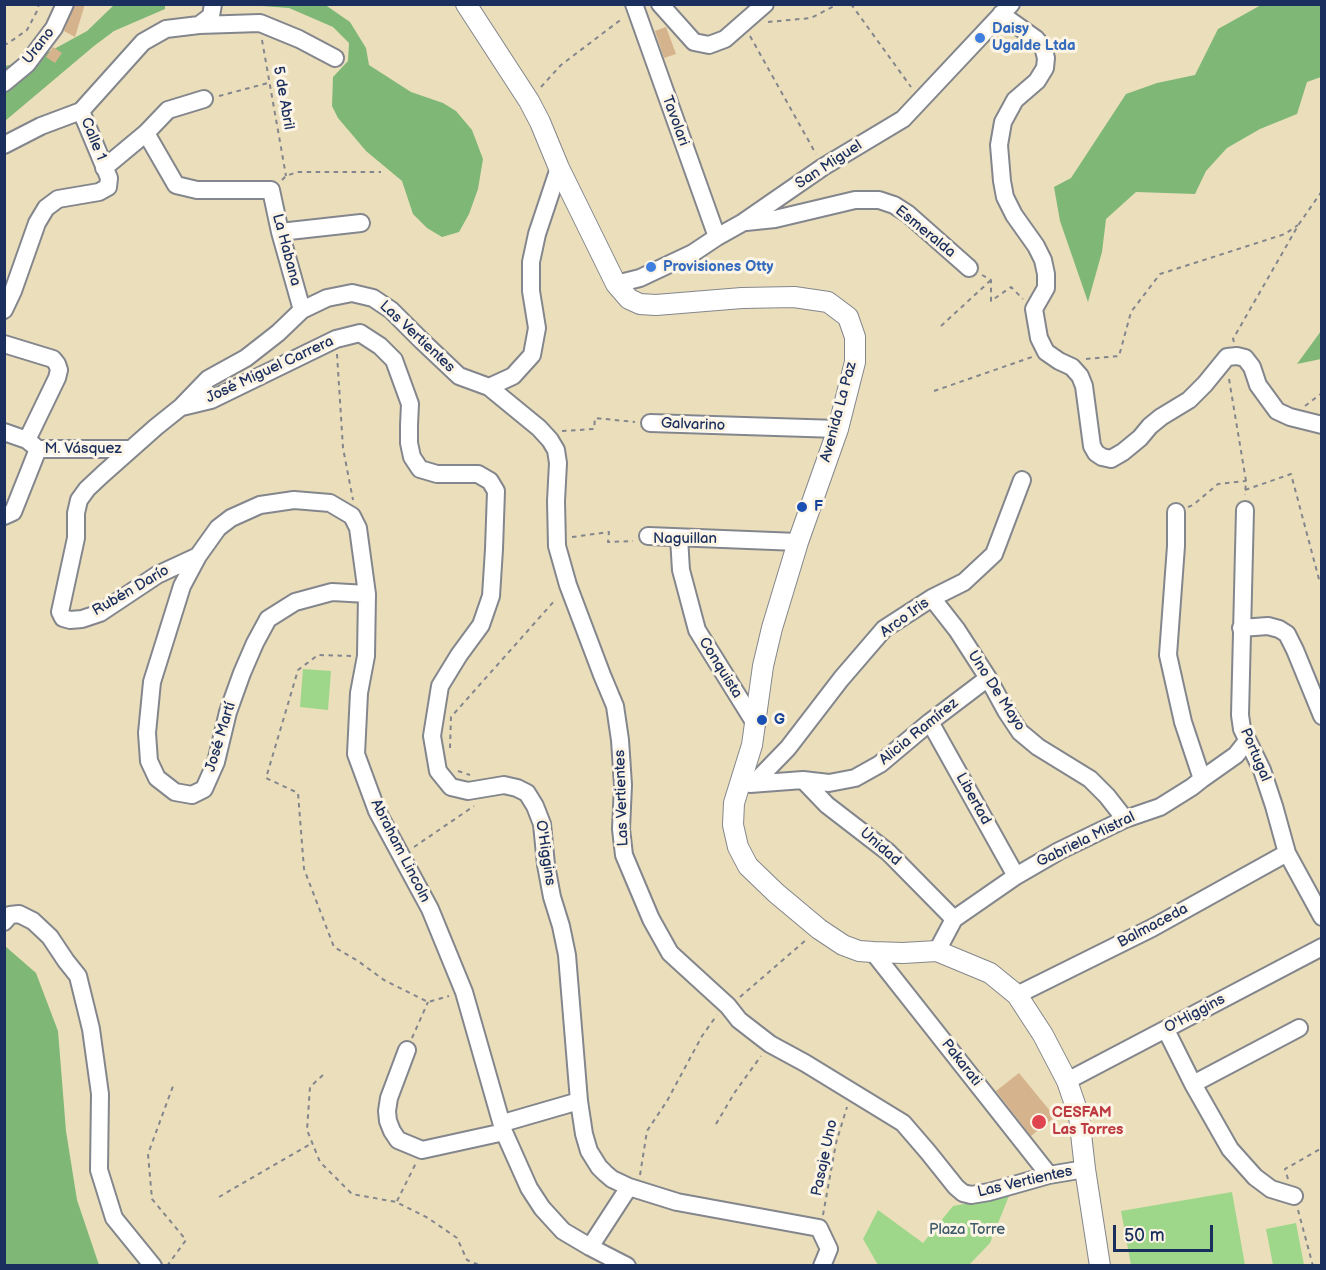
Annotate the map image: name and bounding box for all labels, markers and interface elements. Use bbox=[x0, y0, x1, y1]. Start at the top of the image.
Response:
place label: Daisy Ugalde Ltda bbox=[992, 20, 1076, 55]
street label: Urano bbox=[19, 24, 59, 68]
marker: Daisy Ugalde Ltda bbox=[973, 31, 987, 45]
street label: 5 de Abril bbox=[269, 65, 297, 131]
street label: Tavolari bbox=[658, 93, 692, 149]
street label: Calle 1 bbox=[76, 115, 110, 163]
street label: San Miguel bbox=[792, 137, 866, 193]
street label: Esmeralda bbox=[891, 202, 959, 262]
street label: La Habana bbox=[268, 212, 304, 288]
place label: Provisiones Otty bbox=[663, 258, 773, 276]
marker: Provisiones Otty bbox=[644, 260, 658, 274]
street label: Las Vertientes bbox=[376, 297, 458, 377]
street label: José Miguel Carrera bbox=[203, 333, 337, 407]
street label: Avenida La Paz bbox=[817, 360, 861, 464]
street label: Galvarino bbox=[660, 415, 726, 435]
street label: M. Vásquez bbox=[44, 440, 122, 458]
place label: F bbox=[814, 498, 823, 516]
marker: F bbox=[795, 500, 809, 514]
street label: Naguillan bbox=[653, 530, 717, 548]
street label: Rubén Darío bbox=[89, 562, 173, 620]
street label: Arco Iris bbox=[877, 594, 933, 642]
street label: Conquista bbox=[694, 634, 746, 702]
street label: Uno De Mayo bbox=[963, 648, 1029, 734]
street label: Alicia Ramírez bbox=[876, 695, 962, 769]
street label: José Martí bbox=[202, 700, 240, 774]
place label: G bbox=[774, 711, 785, 729]
marker: G bbox=[755, 713, 769, 727]
street label: Portugal bbox=[1236, 726, 1274, 784]
street label: Las Vertientes bbox=[611, 749, 633, 847]
street label: Libertad bbox=[951, 770, 995, 828]
street label: Abraham Lincoln bbox=[366, 796, 434, 906]
street label: Gabriela Mistral bbox=[1034, 808, 1138, 872]
street label: O'Higgins bbox=[531, 819, 559, 887]
street label: Unidad bbox=[856, 824, 904, 870]
street label: Balmaceda bbox=[1115, 900, 1191, 952]
street label: O'Higgins bbox=[1162, 991, 1228, 1037]
street label: Pakarati bbox=[937, 1036, 985, 1090]
place label: CESFAM Las Torres bbox=[1052, 1104, 1123, 1139]
marker: CESFAM Las Torres bbox=[1030, 1113, 1048, 1131]
street label: Pasaje Uno bbox=[808, 1118, 842, 1198]
street label: Las Vertientes bbox=[976, 1162, 1074, 1202]
scale bar bbox=[1116, 1213, 1216, 1251]
park label: Plaza Torre bbox=[929, 1221, 1005, 1239]
text: 50 m bbox=[1124, 1225, 1165, 1246]

